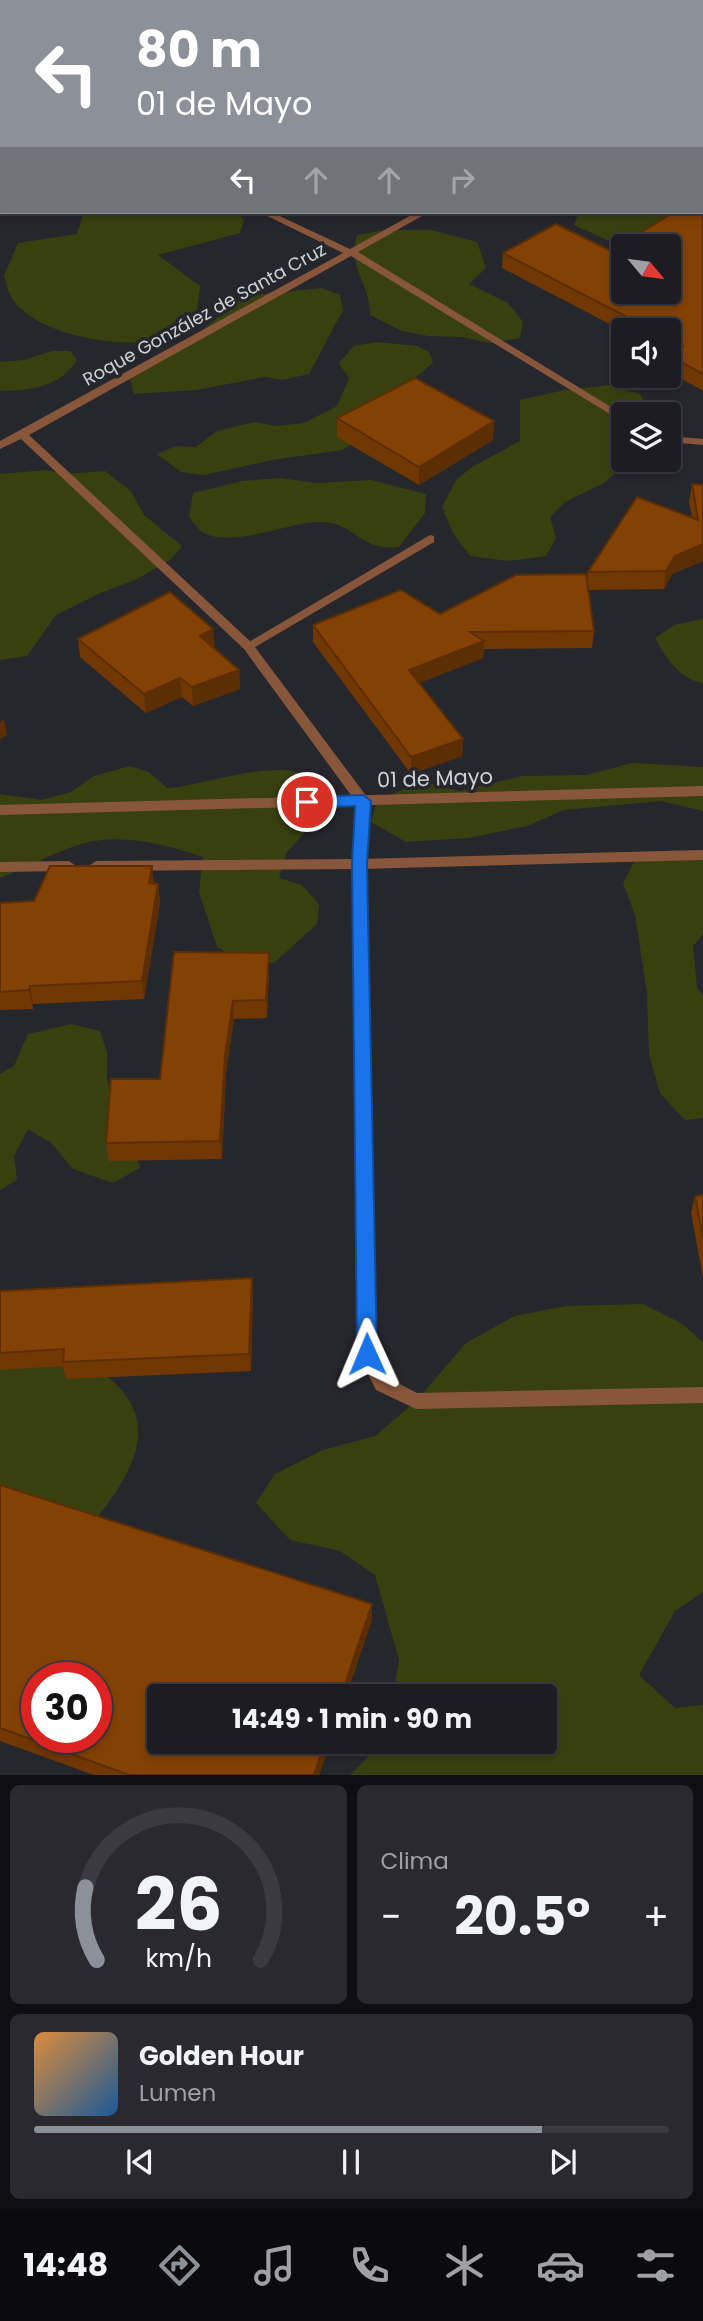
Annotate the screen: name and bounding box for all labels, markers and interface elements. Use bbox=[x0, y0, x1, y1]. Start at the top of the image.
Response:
text: 80 m bbox=[136, 16, 262, 84]
icon: left bbox=[21, 28, 112, 119]
text: 01 de Mayo bbox=[136, 81, 313, 126]
icon: left bbox=[224, 161, 262, 199]
icon: ahead bbox=[297, 161, 335, 199]
icon: ahead bbox=[370, 161, 408, 199]
icon: right bbox=[443, 161, 481, 199]
north arrow bbox=[611, 234, 681, 304]
map controls bbox=[611, 234, 681, 472]
street label: Roque González de Santa Cruz bbox=[78, 237, 330, 391]
button: sound bbox=[611, 318, 681, 388]
button: layers bbox=[611, 402, 681, 472]
street label: 01 de Mayo bbox=[377, 761, 493, 795]
pin bbox=[277, 772, 337, 832]
icon: arrive bbox=[288, 783, 326, 821]
position arrow bbox=[330, 1317, 404, 1391]
speed limit sign: 30 bbox=[21, 1662, 112, 1753]
text: 14:49 · 1 min · 90 m bbox=[232, 1701, 472, 1737]
text: Clima bbox=[381, 1845, 449, 1877]
text: 26 bbox=[134, 1855, 222, 1956]
text: 20.5° bbox=[454, 1880, 590, 1953]
text: − bbox=[381, 1890, 401, 1943]
text: + bbox=[643, 1890, 669, 1943]
text: km/h bbox=[145, 1941, 212, 1976]
text: Golden Hour bbox=[139, 2038, 304, 2074]
text: Lumen bbox=[139, 2077, 216, 2109]
icon: previous bbox=[121, 2143, 159, 2181]
icon: pause bbox=[332, 2143, 370, 2181]
icon: next bbox=[544, 2143, 582, 2181]
icon: directions bbox=[155, 2241, 204, 2290]
icon: music bbox=[250, 2241, 299, 2290]
icon: phone bbox=[345, 2241, 394, 2290]
icon: climate bbox=[440, 2241, 489, 2290]
icon: car bbox=[536, 2241, 585, 2290]
icon: filters bbox=[631, 2241, 680, 2290]
text: 14:48 bbox=[23, 2242, 108, 2287]

